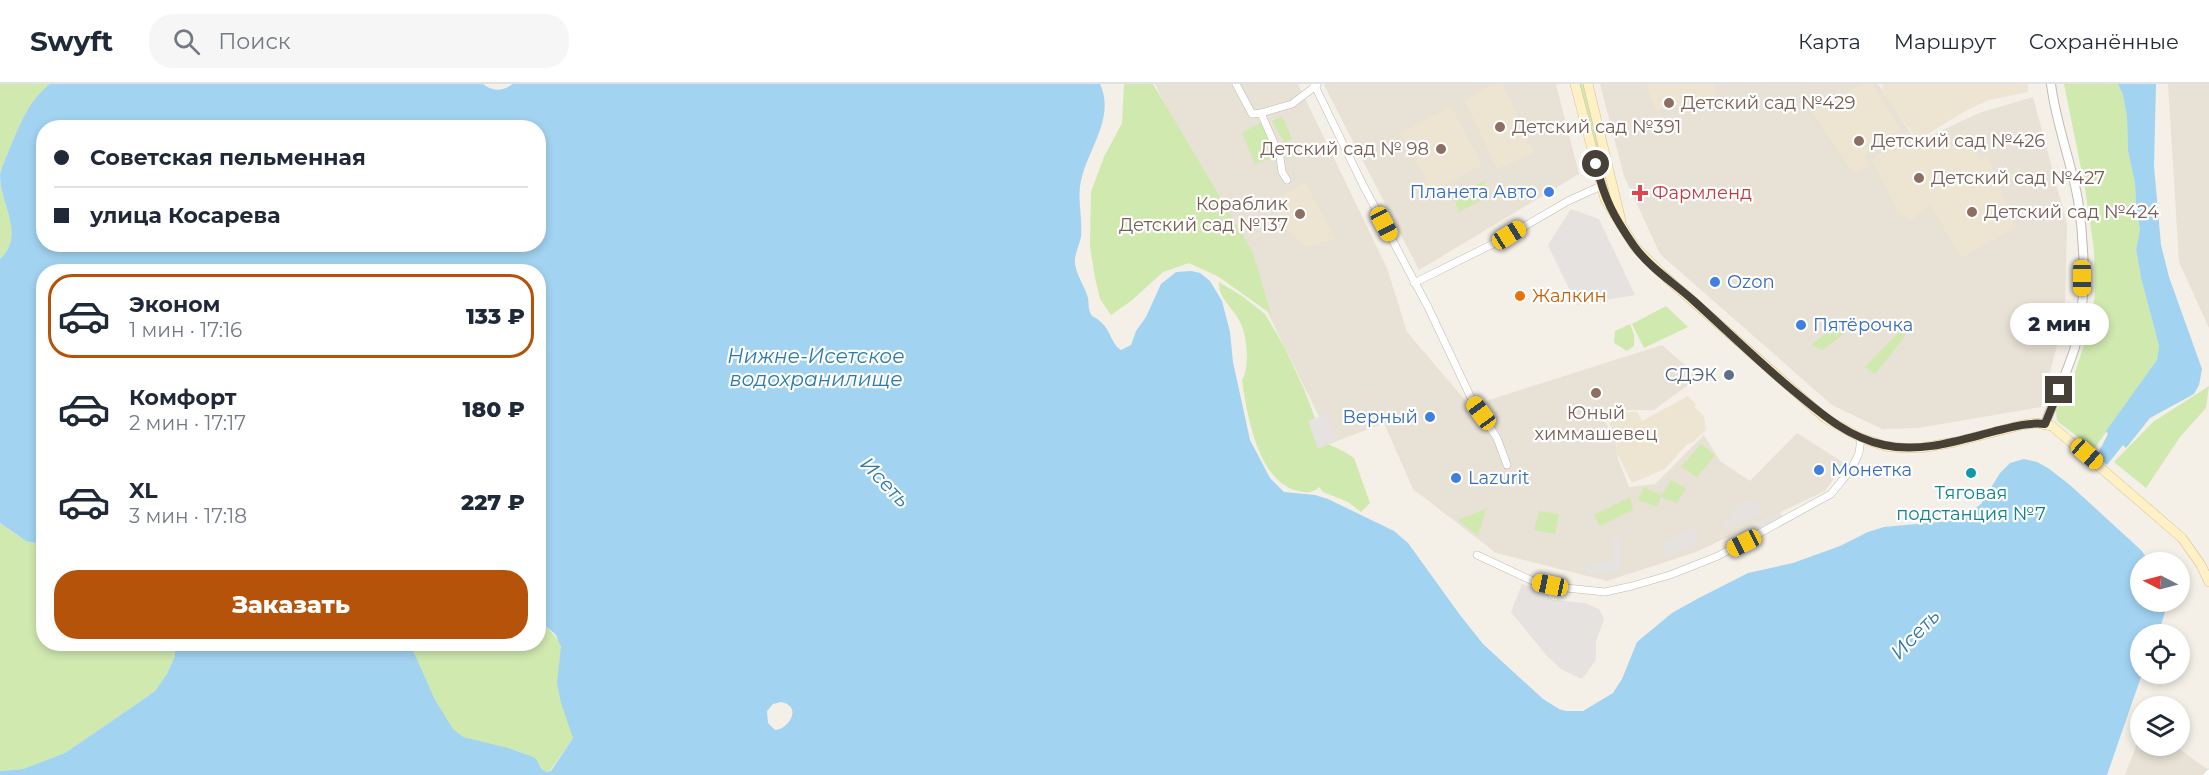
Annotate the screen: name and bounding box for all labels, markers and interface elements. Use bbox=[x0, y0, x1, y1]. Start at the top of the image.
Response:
search box bbox=[149, 14, 569, 68]
text: Swyft bbox=[30, 24, 113, 58]
icon: search bbox=[170, 25, 203, 58]
text: Поиск bbox=[218, 28, 291, 55]
text: Карта bbox=[1798, 29, 1861, 54]
text: Маршрут bbox=[1894, 29, 1996, 54]
text: Сохранённые bbox=[2029, 29, 2179, 54]
place label: Детский сад №429 bbox=[1681, 92, 1855, 114]
marker: Детский сад №429 bbox=[1662, 96, 1676, 110]
place label: Детский сад №391 bbox=[1512, 116, 1681, 138]
marker: Детский сад №391 bbox=[1493, 120, 1507, 134]
place label: Детский сад №426 bbox=[1871, 130, 2045, 152]
marker: Детский сад №426 bbox=[1852, 134, 1866, 148]
place label: Детский сад № 98 bbox=[1260, 138, 1429, 160]
marker: Детский сад № 98 bbox=[1434, 142, 1448, 156]
text: Советская пельменная bbox=[90, 144, 366, 171]
route start bbox=[1582, 150, 1609, 177]
place label: Детский сад №427 bbox=[1931, 167, 2105, 189]
marker: Детский сад №427 bbox=[1912, 171, 1926, 185]
place label: Планета Авто bbox=[1410, 181, 1537, 203]
place label: Фармленд bbox=[1652, 182, 1752, 204]
marker: Планета Авто bbox=[1542, 185, 1556, 199]
marker: Фармленд bbox=[1633, 186, 1647, 200]
place label: Кораблик Детский сад №137 bbox=[1119, 193, 1289, 236]
place label: Детский сад №424 bbox=[1984, 201, 2159, 223]
text: улица Косарева bbox=[90, 202, 281, 229]
car bbox=[1368, 204, 1400, 244]
marker: Детский сад №424 bbox=[1965, 205, 1979, 219]
marker: Кораблик Детский сад №137 bbox=[1293, 207, 1307, 221]
car bbox=[1489, 218, 1529, 252]
car bbox=[2073, 260, 2091, 296]
place label: Ozon bbox=[1727, 271, 1775, 293]
marker: Ozon bbox=[1708, 275, 1722, 289]
place label: Жалкин bbox=[1532, 285, 1607, 307]
icon: car bbox=[57, 289, 111, 343]
marker: Жалкин bbox=[1513, 289, 1527, 303]
text: Эконом bbox=[129, 291, 220, 318]
text: 133 ₽ bbox=[466, 303, 525, 330]
callout: 2 мин bbox=[2010, 303, 2108, 345]
text: 2 мин bbox=[2028, 312, 2091, 336]
place label: Пятёрочка bbox=[1813, 314, 1913, 336]
text: 1 мин · 17:16 bbox=[129, 318, 242, 342]
marker: Пятёрочка bbox=[1794, 318, 1808, 332]
water label: Нижне-Исетское водохранилище bbox=[727, 344, 905, 391]
place label: СДЭК bbox=[1665, 364, 1717, 386]
marker: СДЭК bbox=[1722, 368, 1736, 382]
route end bbox=[2045, 376, 2072, 403]
icon: car bbox=[57, 382, 111, 436]
text: Комфорт bbox=[129, 384, 237, 411]
marker: Юный химмашевец bbox=[1589, 386, 1603, 400]
car bbox=[1463, 393, 1499, 433]
text: 180 ₽ bbox=[463, 396, 525, 423]
place label: Юный химмашевец bbox=[1535, 402, 1658, 445]
place label: Верный bbox=[1342, 406, 1418, 428]
marker: Верный bbox=[1423, 410, 1437, 424]
text: 2 мин · 17:17 bbox=[129, 411, 246, 435]
car bbox=[2068, 435, 2106, 473]
water label: Исеть bbox=[855, 452, 915, 512]
place label: Монетка bbox=[1831, 459, 1912, 481]
marker: Монетка bbox=[1812, 463, 1826, 477]
marker: Тяговая подстанция №7 bbox=[1964, 466, 1978, 480]
place label: Lazurit bbox=[1468, 467, 1530, 489]
marker: Lazurit bbox=[1449, 471, 1463, 485]
icon: car bbox=[57, 475, 111, 529]
text: XL bbox=[129, 477, 158, 504]
place label: Тяговая подстанция №7 bbox=[1896, 482, 2046, 525]
text: 227 ₽ bbox=[461, 489, 525, 516]
text: 3 мин · 17:18 bbox=[129, 504, 247, 528]
car bbox=[1724, 527, 1764, 559]
north arrow bbox=[2130, 552, 2190, 612]
map controls bbox=[2130, 552, 2190, 756]
button: Заказать bbox=[54, 570, 528, 639]
car bbox=[1531, 572, 1569, 598]
water label: Исеть bbox=[1885, 604, 1945, 664]
button: locate bbox=[2130, 624, 2190, 684]
button: layers bbox=[2130, 696, 2190, 756]

